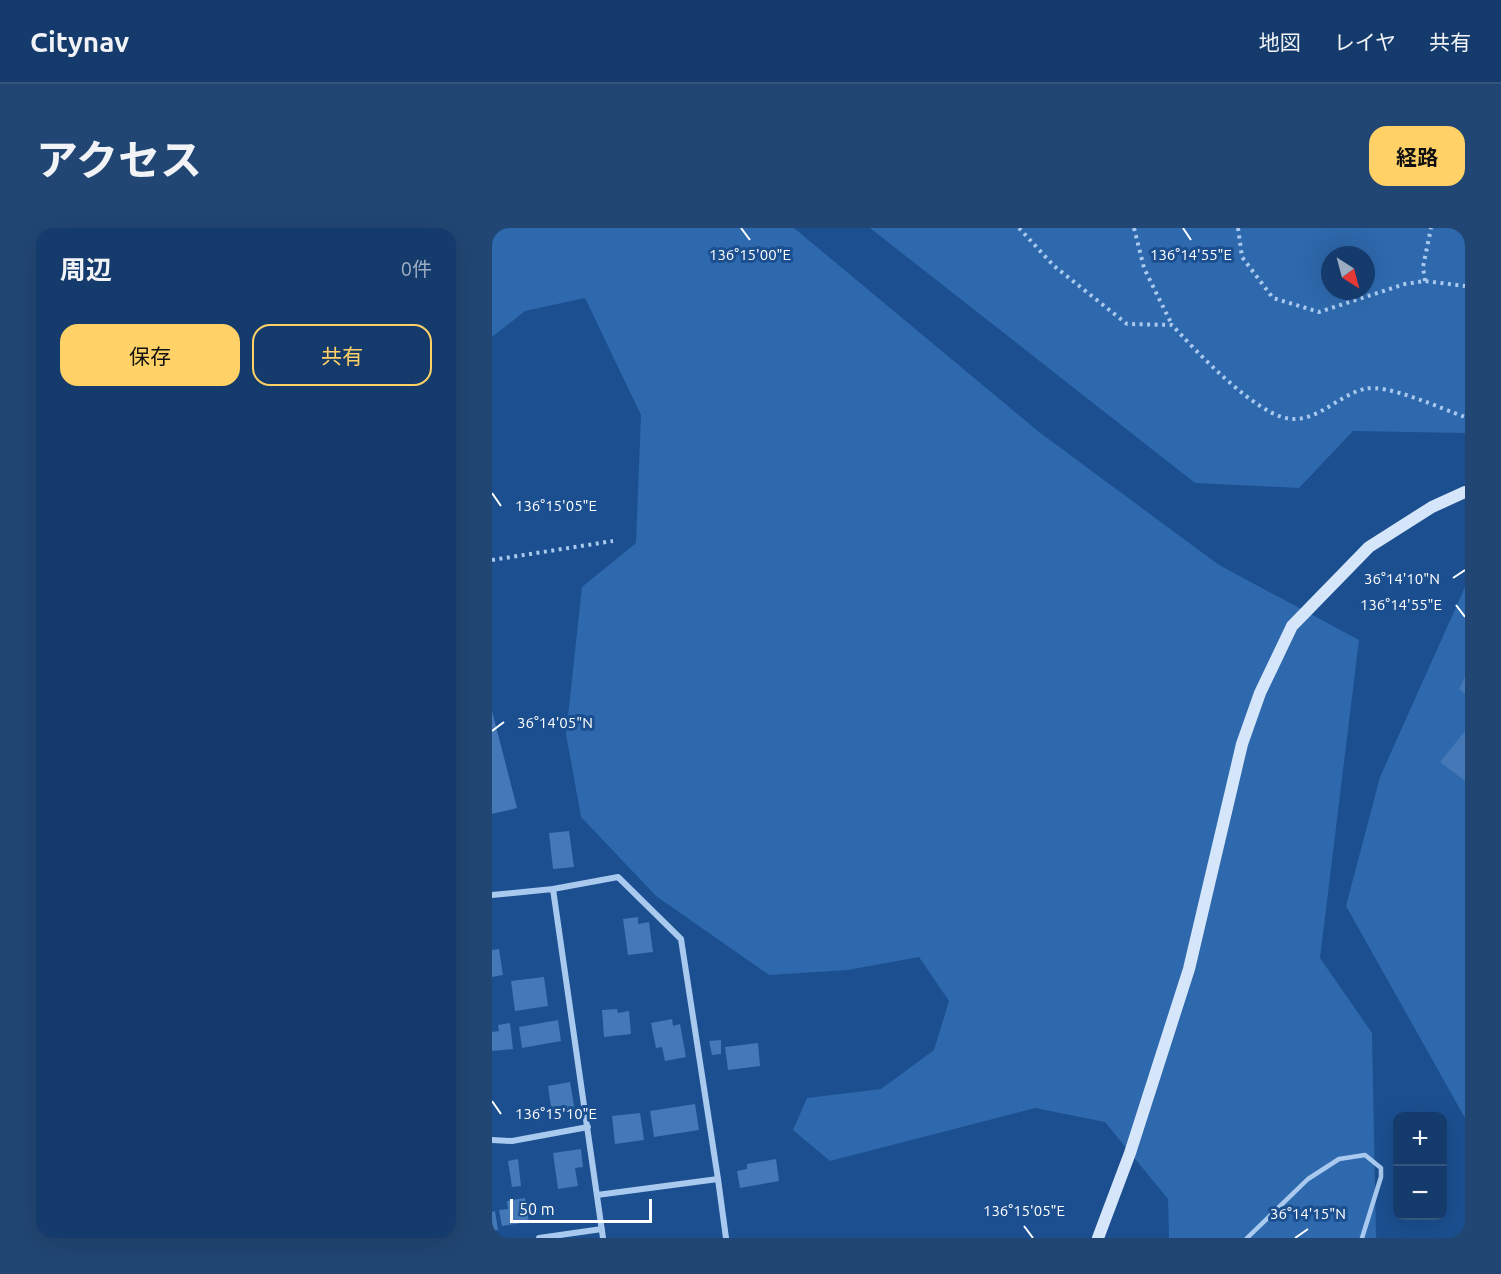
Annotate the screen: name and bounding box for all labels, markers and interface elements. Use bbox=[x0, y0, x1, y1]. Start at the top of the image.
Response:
text: Citynav bbox=[30, 26, 129, 57]
text: 地図 bbox=[1259, 30, 1301, 54]
text: レイヤ bbox=[1334, 30, 1396, 54]
text: 共有 bbox=[1429, 30, 1471, 54]
button: 経路 bbox=[1369, 126, 1465, 186]
text: アクセス bbox=[36, 136, 202, 183]
text: 136°15'00"E bbox=[709, 246, 791, 263]
text: 136°14'55"E bbox=[1150, 246, 1232, 263]
north arrow bbox=[1321, 246, 1375, 300]
text: 周辺 bbox=[60, 255, 112, 284]
text: 0件 bbox=[401, 257, 432, 280]
button: 保存 bbox=[60, 324, 240, 386]
button: 共有 bbox=[252, 324, 432, 386]
text: 136°15'05"E bbox=[515, 497, 597, 514]
text: 36°14'10"N bbox=[1364, 570, 1440, 587]
text: 136°14'55"E bbox=[1360, 596, 1442, 613]
text: 36°14'05"N bbox=[517, 714, 593, 731]
text: 136°15'10"E bbox=[515, 1105, 597, 1122]
map controls bbox=[1393, 1112, 1447, 1220]
button: + bbox=[1393, 1112, 1447, 1166]
button: − bbox=[1393, 1166, 1447, 1220]
scale bar bbox=[510, 1196, 652, 1224]
text: 50 m bbox=[519, 1200, 555, 1218]
text: 136°15'05"E bbox=[983, 1202, 1065, 1219]
text: 36°14'15"N bbox=[1270, 1205, 1346, 1222]

